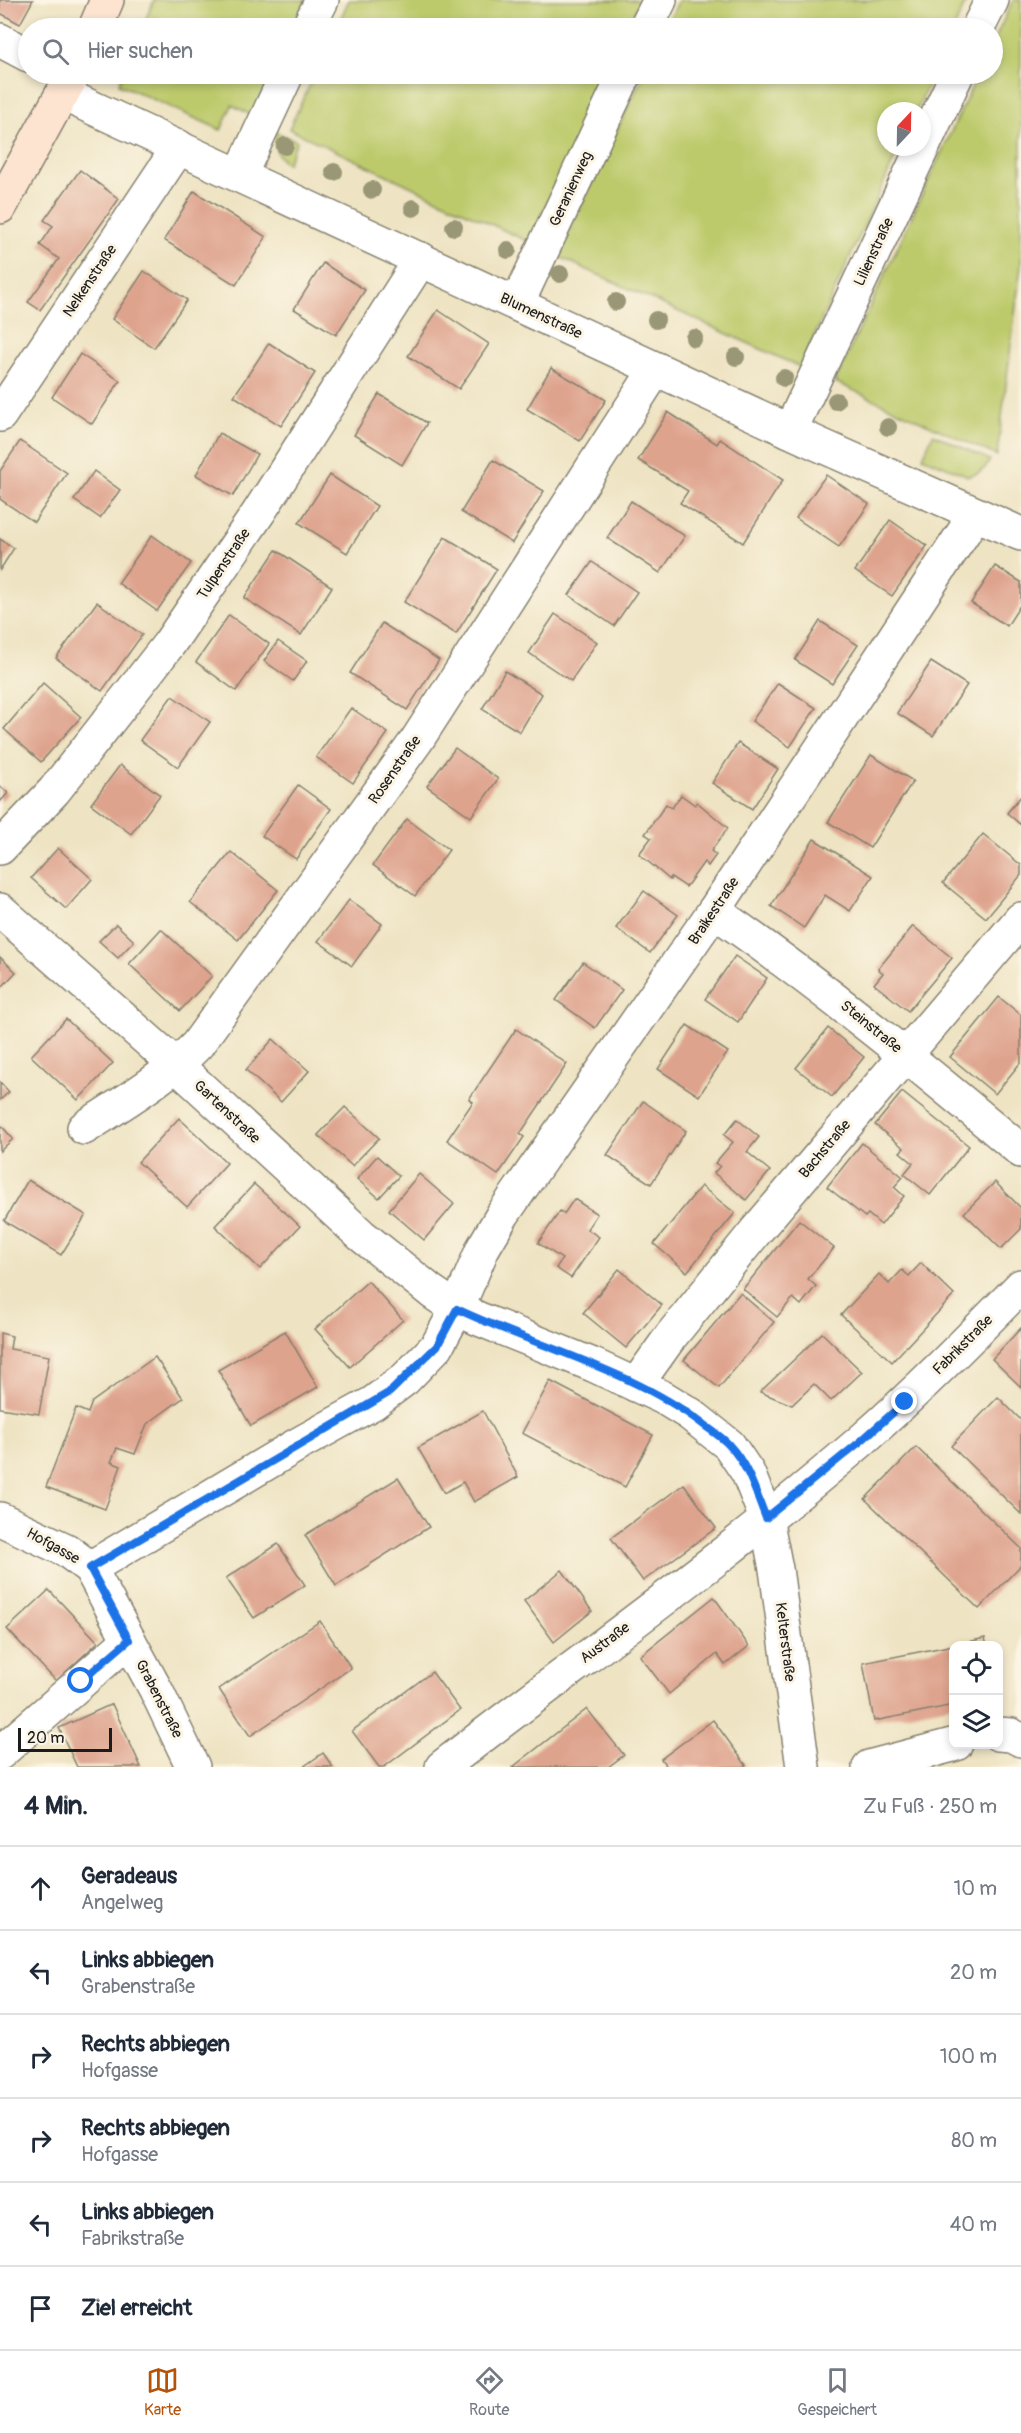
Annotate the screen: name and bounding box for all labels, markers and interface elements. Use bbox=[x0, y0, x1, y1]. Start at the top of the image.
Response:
search box bbox=[18, 18, 1003, 84]
icon: search bbox=[39, 35, 72, 68]
text: Hier suchen bbox=[87, 37, 193, 65]
north arrow bbox=[877, 102, 931, 156]
street label: Geranienweg bbox=[545, 148, 597, 230]
street label: Lilienstraße bbox=[850, 214, 898, 289]
street label: Nelkenstraße bbox=[59, 241, 122, 321]
street label: Blumenstraße bbox=[497, 289, 586, 344]
street label: Tulpenstraße bbox=[193, 524, 255, 603]
street label: Rosenstraße bbox=[364, 732, 426, 808]
street label: Braikestraße bbox=[684, 873, 744, 949]
street label: Steinstraße bbox=[836, 996, 906, 1058]
street label: Gartenstraße bbox=[190, 1076, 265, 1148]
street label: Bachstraße bbox=[795, 1115, 855, 1182]
street label: Fabrikstraße bbox=[929, 1310, 998, 1379]
route end bbox=[891, 1388, 917, 1414]
street label: Hofgasse bbox=[23, 1524, 83, 1569]
street label: Kelterstraße bbox=[771, 1601, 799, 1683]
street label: Austraße bbox=[576, 1618, 634, 1668]
map controls bbox=[949, 1641, 1003, 1749]
button: locate bbox=[949, 1641, 1003, 1695]
street label: Grabenstraße bbox=[131, 1657, 187, 1742]
route start bbox=[67, 1667, 93, 1693]
button: layers bbox=[949, 1695, 1003, 1749]
scale bar bbox=[18, 1725, 112, 1752]
text: 20 m bbox=[27, 1728, 65, 1748]
text: 4 Min. bbox=[24, 1790, 88, 1822]
text: Zu Fuß · 250 m bbox=[863, 1794, 997, 1819]
text: Geradeaus bbox=[81, 1862, 177, 1890]
icon: ahead bbox=[24, 1872, 57, 1905]
text: 10 m bbox=[953, 1876, 997, 1901]
text: Angelweg bbox=[81, 1890, 163, 1915]
text: Links abbiegen bbox=[81, 1946, 214, 1974]
icon: left bbox=[24, 1956, 57, 1989]
text: 20 m bbox=[950, 1960, 997, 1985]
text: Grabenstraße bbox=[81, 1974, 195, 1999]
text: Rechts abbiegen bbox=[81, 2030, 230, 2058]
icon: right bbox=[24, 2040, 57, 2073]
text: 100 m bbox=[940, 2044, 997, 2069]
text: Hofgasse bbox=[81, 2058, 158, 2083]
text: Rechts abbiegen bbox=[81, 2114, 230, 2142]
icon: right bbox=[24, 2124, 57, 2157]
text: 80 m bbox=[951, 2128, 997, 2153]
text: Hofgasse bbox=[81, 2142, 158, 2167]
text: Links abbiegen bbox=[81, 2198, 214, 2226]
icon: left bbox=[24, 2208, 57, 2241]
text: 40 m bbox=[950, 2212, 997, 2237]
text: Fabrikstraße bbox=[81, 2226, 184, 2251]
icon: arrive bbox=[24, 2292, 57, 2325]
text: Ziel erreicht bbox=[81, 2294, 192, 2322]
tab: Karte bbox=[144, 2364, 181, 2420]
tab: Route bbox=[469, 2364, 509, 2420]
tab: Gespeichert bbox=[797, 2364, 877, 2420]

